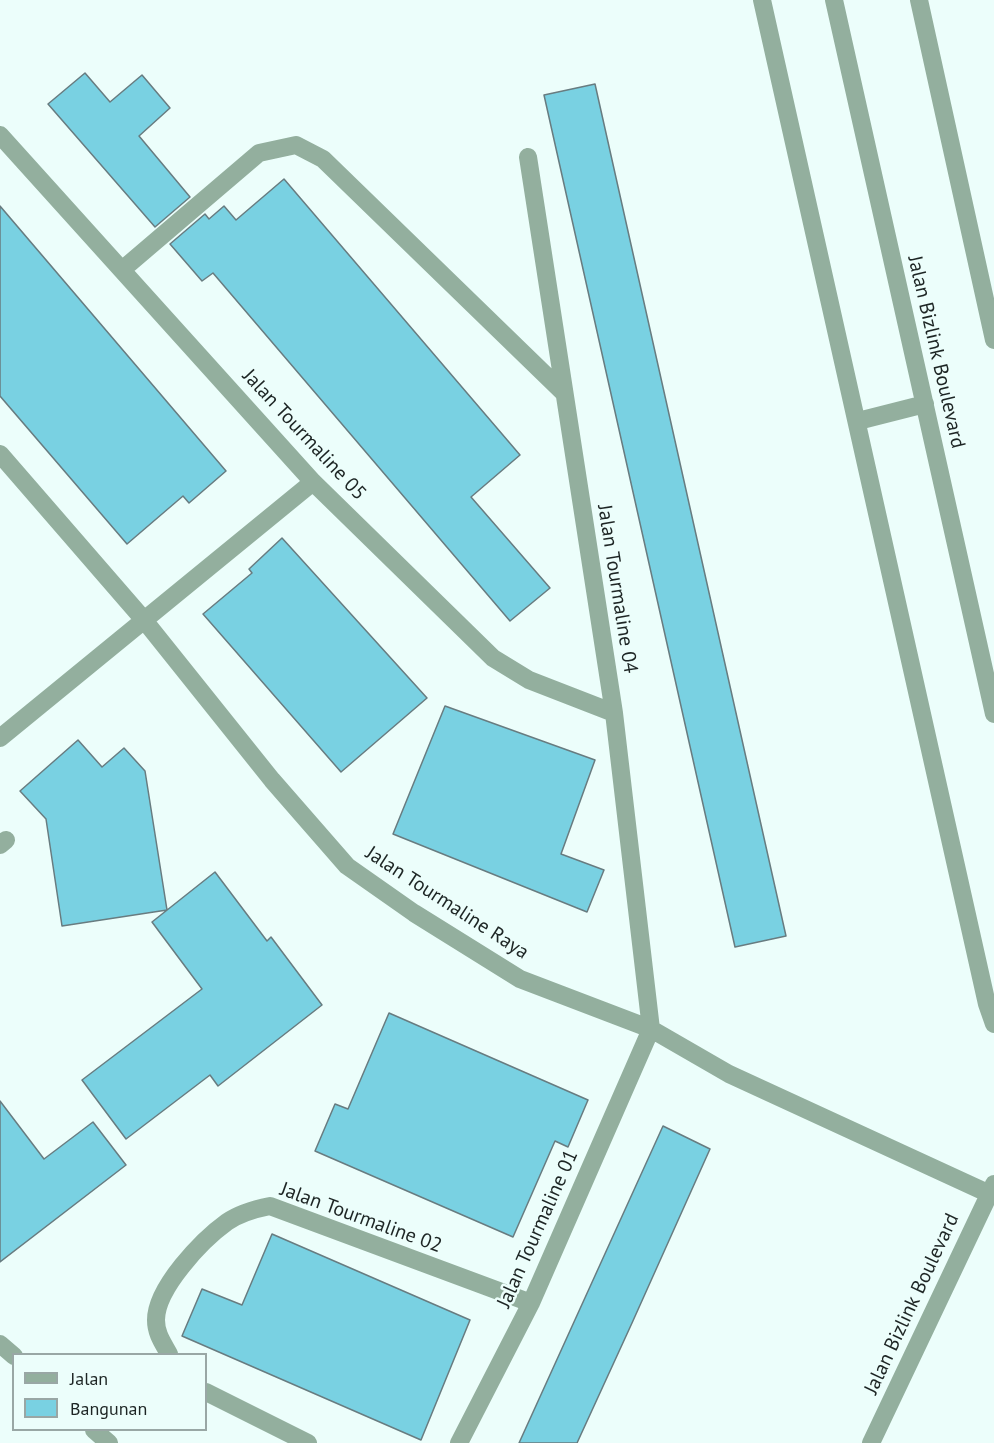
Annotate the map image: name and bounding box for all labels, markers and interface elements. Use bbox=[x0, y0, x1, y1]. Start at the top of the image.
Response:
street label: Jalan Bizlink Boulevard bbox=[902, 253, 970, 451]
street label: Jalan Tourmaline 05 bbox=[237, 365, 371, 505]
street label: Jalan Tourmaline 04 bbox=[592, 503, 642, 675]
street label: Jalan Tourmaline Raya bbox=[361, 841, 533, 965]
street label: Jalan Tourmaline 01 bbox=[492, 1146, 584, 1312]
street label: Jalan Tourmaline 02 bbox=[277, 1178, 445, 1258]
street label: Jalan Bizlink Boulevard bbox=[860, 1210, 964, 1398]
legend bbox=[12, 1353, 207, 1431]
text: Jalan bbox=[70, 1367, 108, 1390]
text: Bangunan bbox=[70, 1397, 147, 1420]

